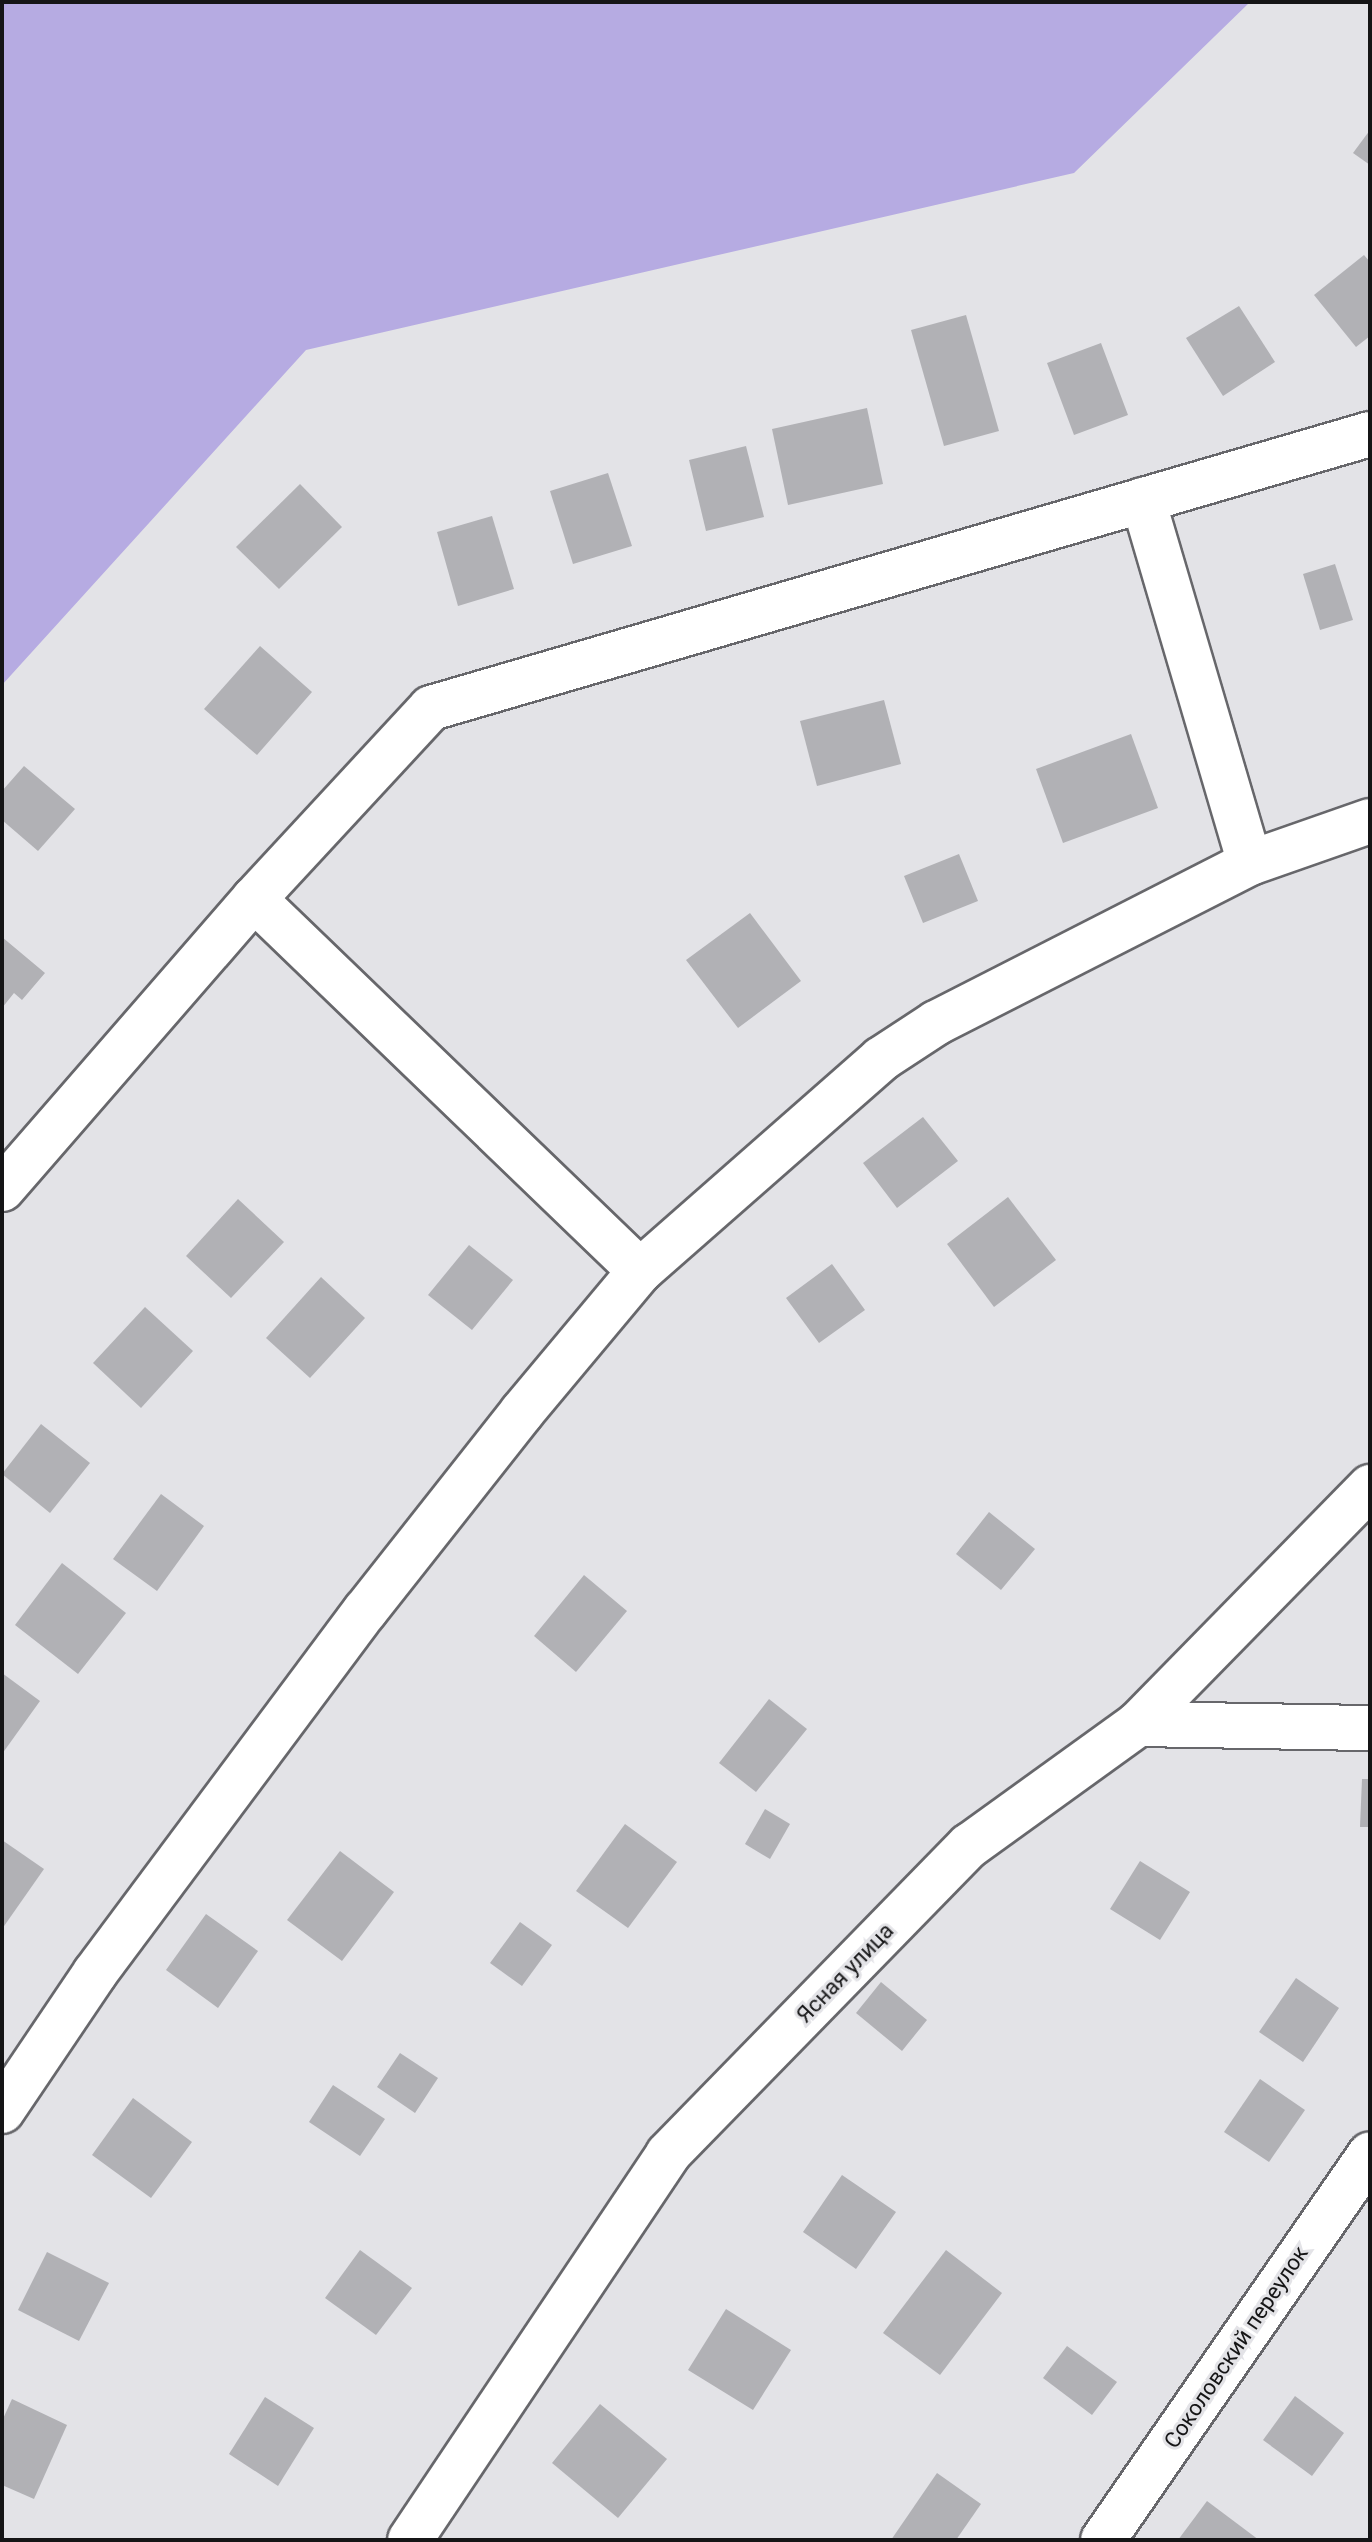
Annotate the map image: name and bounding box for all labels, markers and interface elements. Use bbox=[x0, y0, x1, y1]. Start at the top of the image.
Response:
street label: Ясная улица bbox=[791, 1918, 899, 2028]
street label: Соколовский переулок bbox=[1158, 2241, 1314, 2453]

